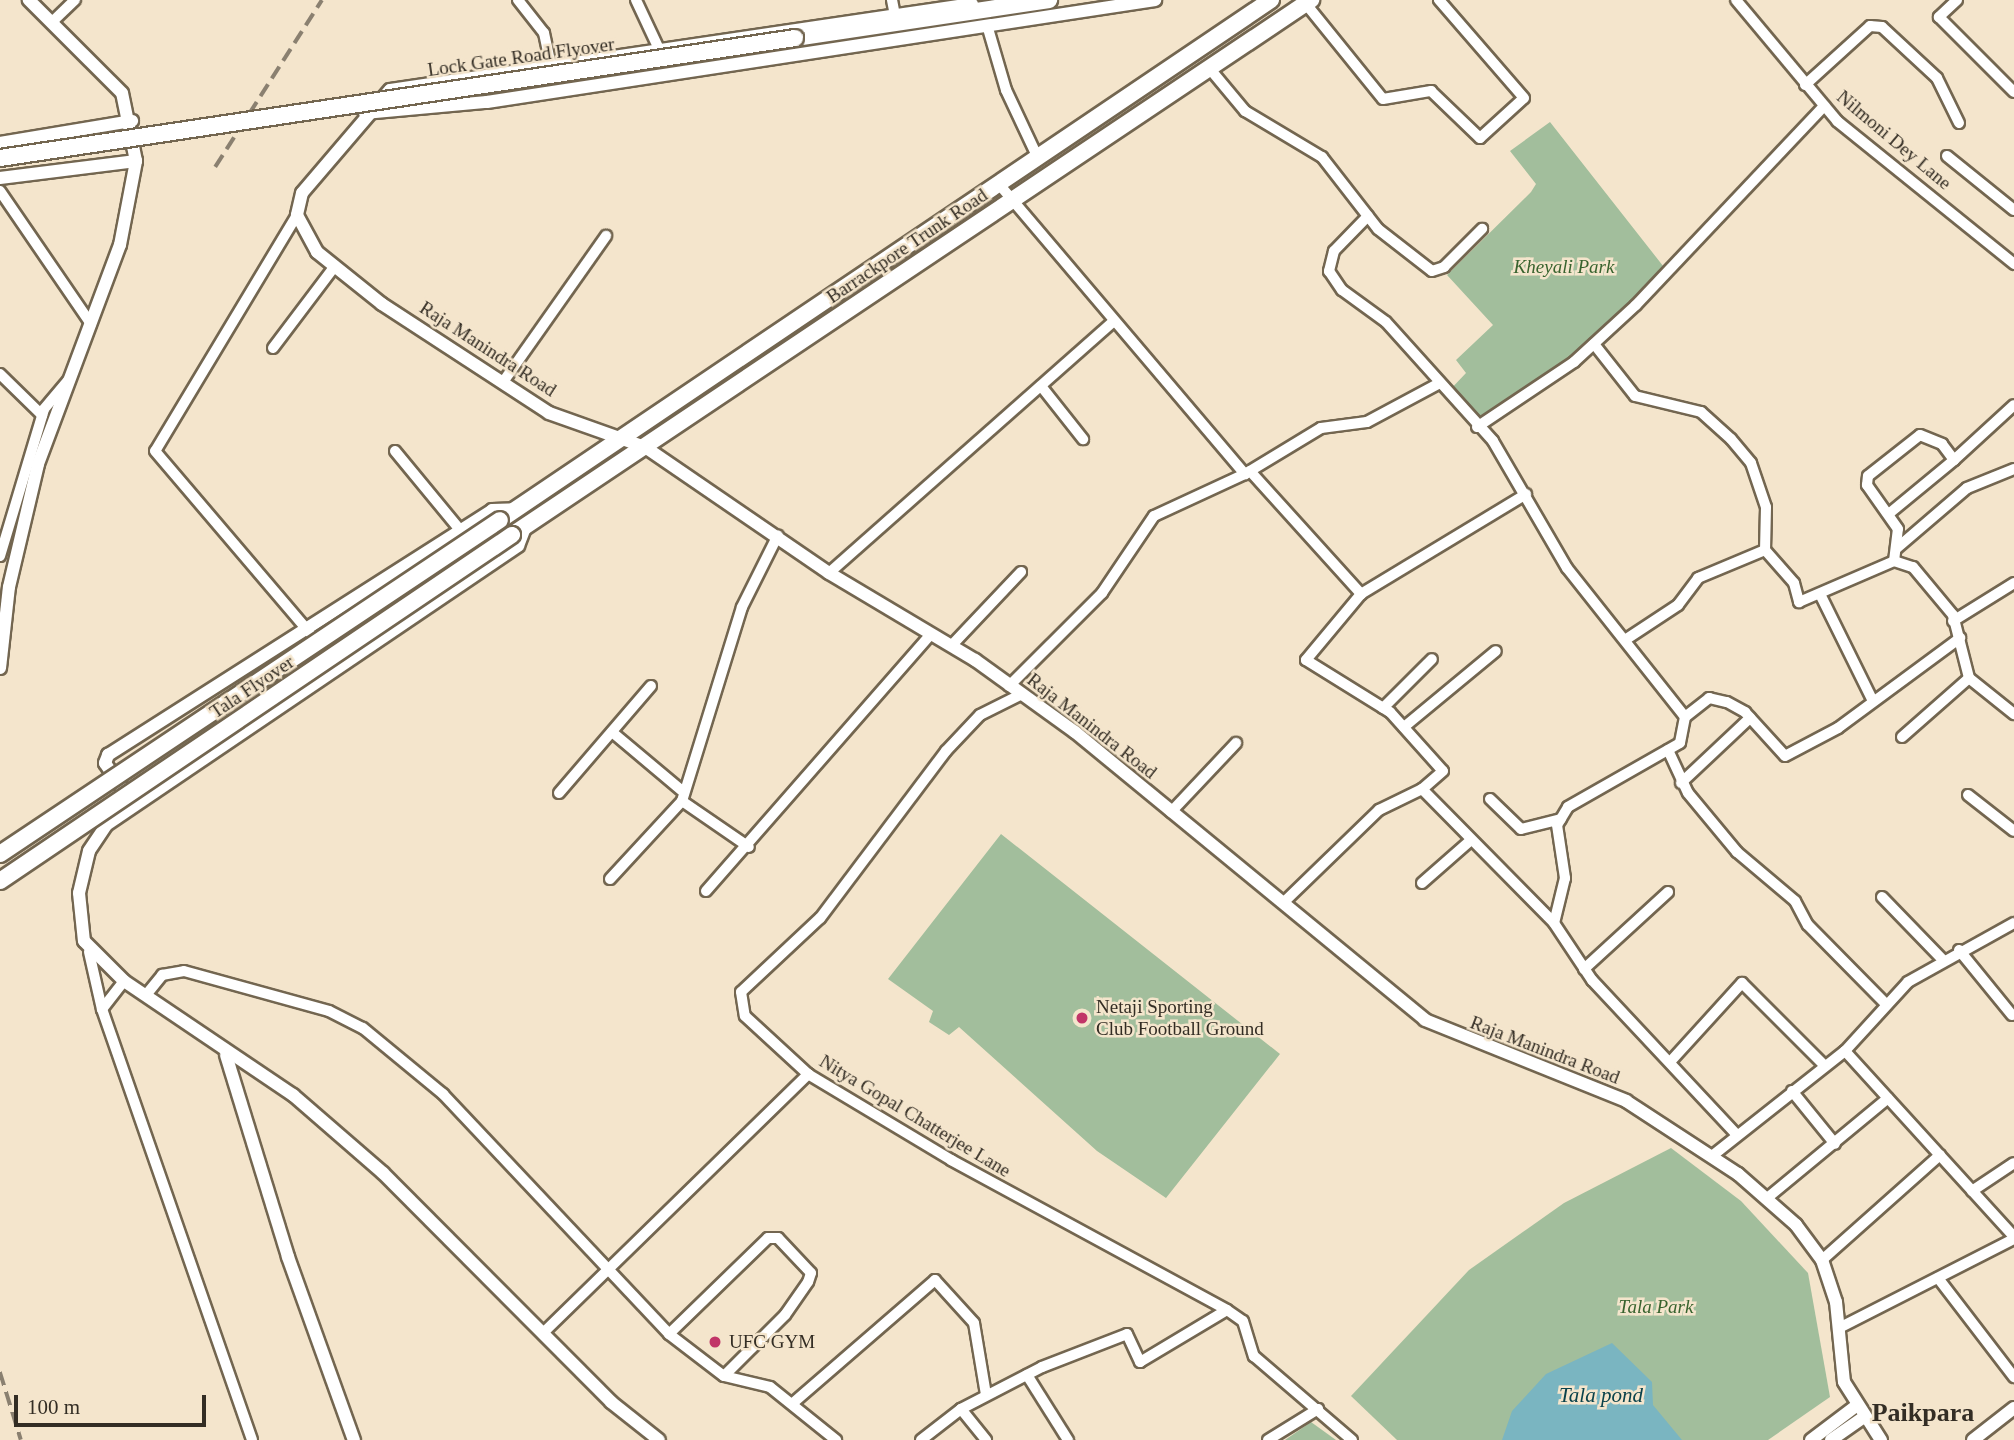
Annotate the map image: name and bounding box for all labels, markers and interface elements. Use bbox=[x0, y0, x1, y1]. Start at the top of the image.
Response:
street label: Lock Gate Road Flyover bbox=[426, 33, 616, 81]
street label: Nilmoni Dey Lane bbox=[1832, 85, 1956, 195]
street label: Barrackpore Trunk Road bbox=[822, 184, 992, 308]
park label: Kheyali Park bbox=[1514, 256, 1614, 278]
street label: Raja Manindra Road bbox=[415, 296, 561, 402]
street label: Tala Flyover bbox=[206, 651, 298, 723]
street label: Raja Manindra Road bbox=[1023, 668, 1161, 784]
place label: Netaji Sporting Club Football Ground bbox=[1096, 996, 1264, 1040]
marker: Netaji Sporting Club Football Ground bbox=[1074, 1010, 1090, 1026]
street label: Raja Manindra Road bbox=[1467, 1011, 1623, 1089]
street label: Nitya Gopal Chatterjee Lane bbox=[815, 1050, 1015, 1182]
park label: Tala Park bbox=[1619, 1296, 1693, 1318]
place label: UFC GYM bbox=[729, 1331, 815, 1353]
marker: UFC GYM bbox=[707, 1334, 723, 1350]
scale bar bbox=[18, 1380, 210, 1424]
water label: Tala pond bbox=[1559, 1382, 1643, 1408]
text: 100 m bbox=[27, 1395, 80, 1419]
district label: Paikpara bbox=[1872, 1397, 1974, 1429]

